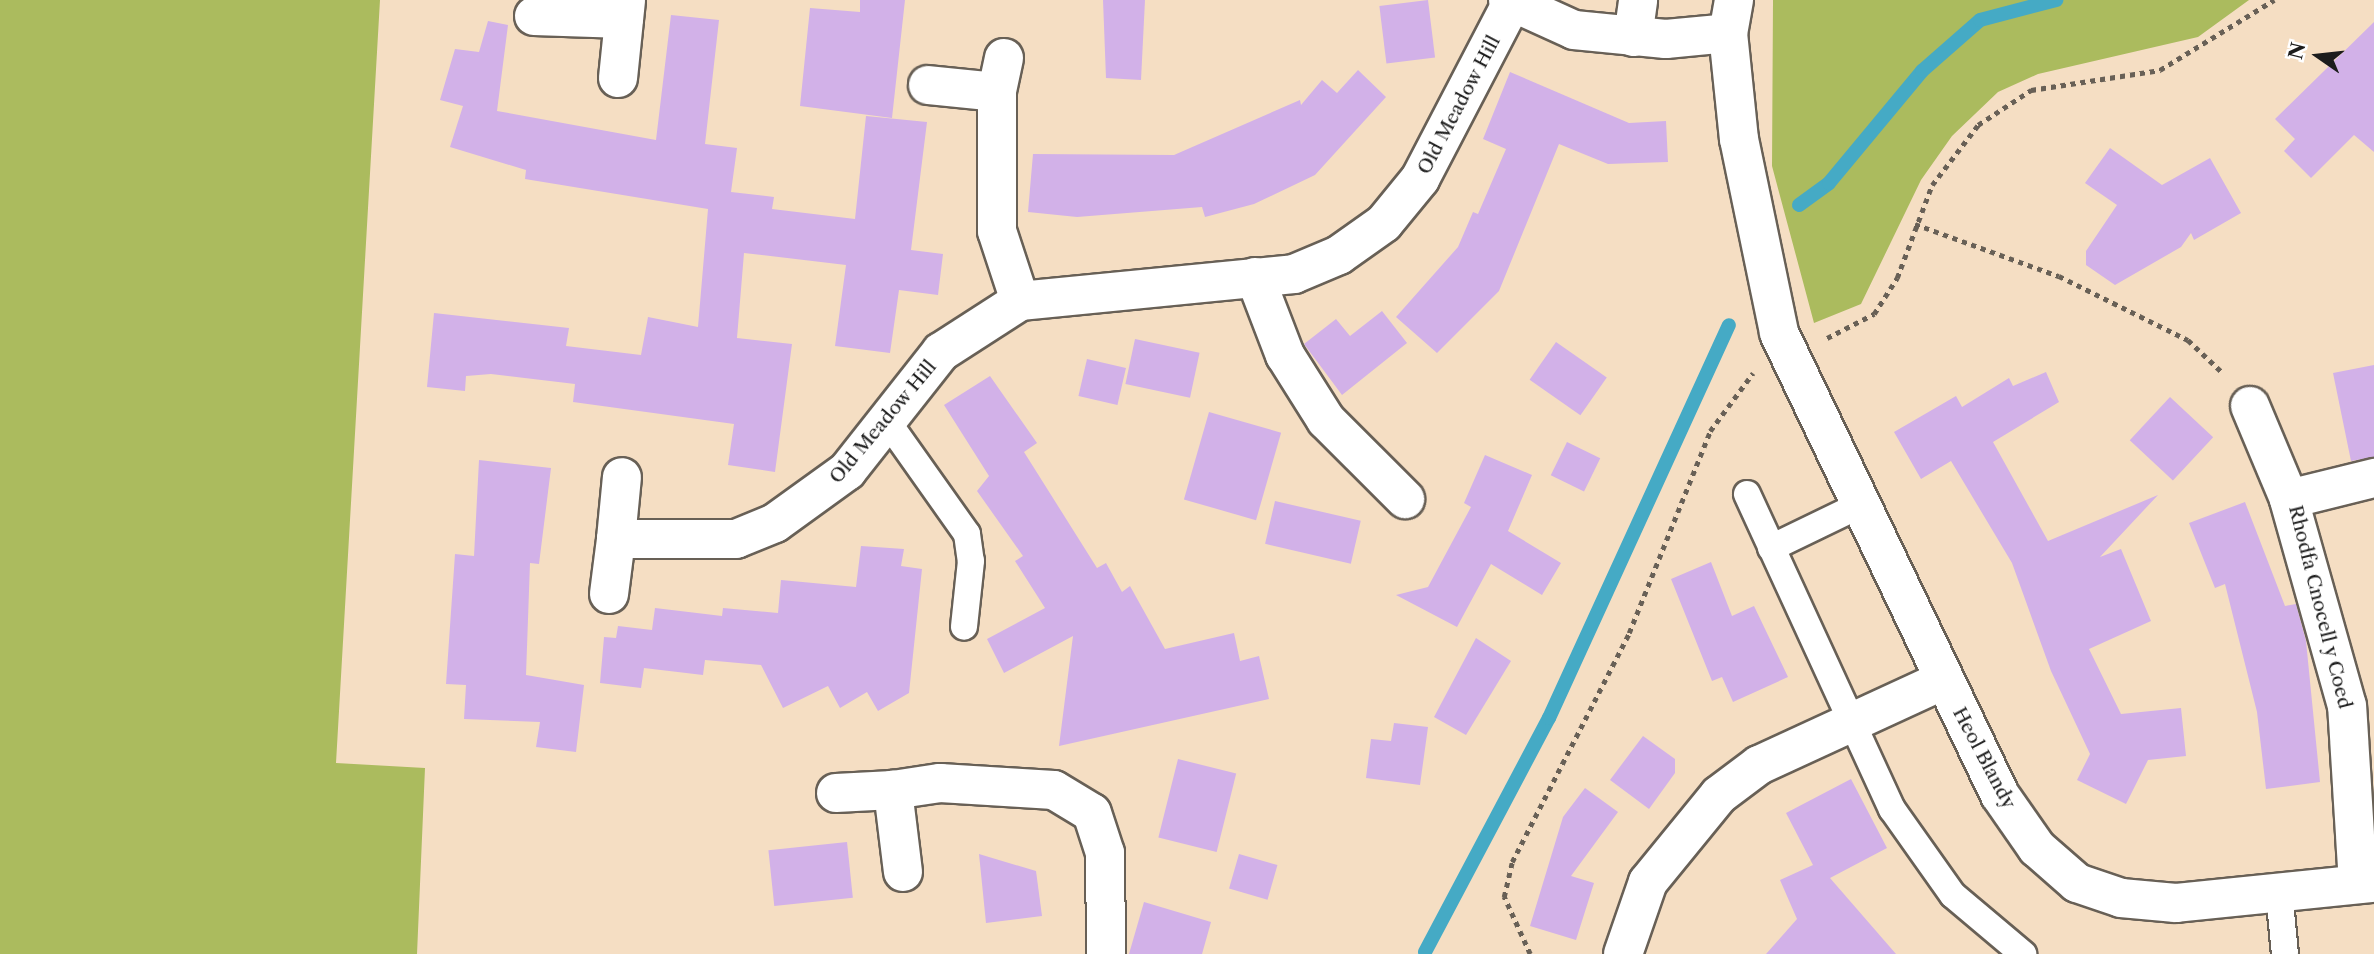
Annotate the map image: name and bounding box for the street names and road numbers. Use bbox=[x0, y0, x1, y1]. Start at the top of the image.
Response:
street label: Old Meadow Hill bbox=[1413, 32, 1505, 178]
street label: Old Meadow Hill bbox=[825, 356, 941, 488]
street label: Rhodfa Cnocell y Coed bbox=[2284, 502, 2356, 712]
street label: Heol Blandy bbox=[1948, 703, 2020, 813]

